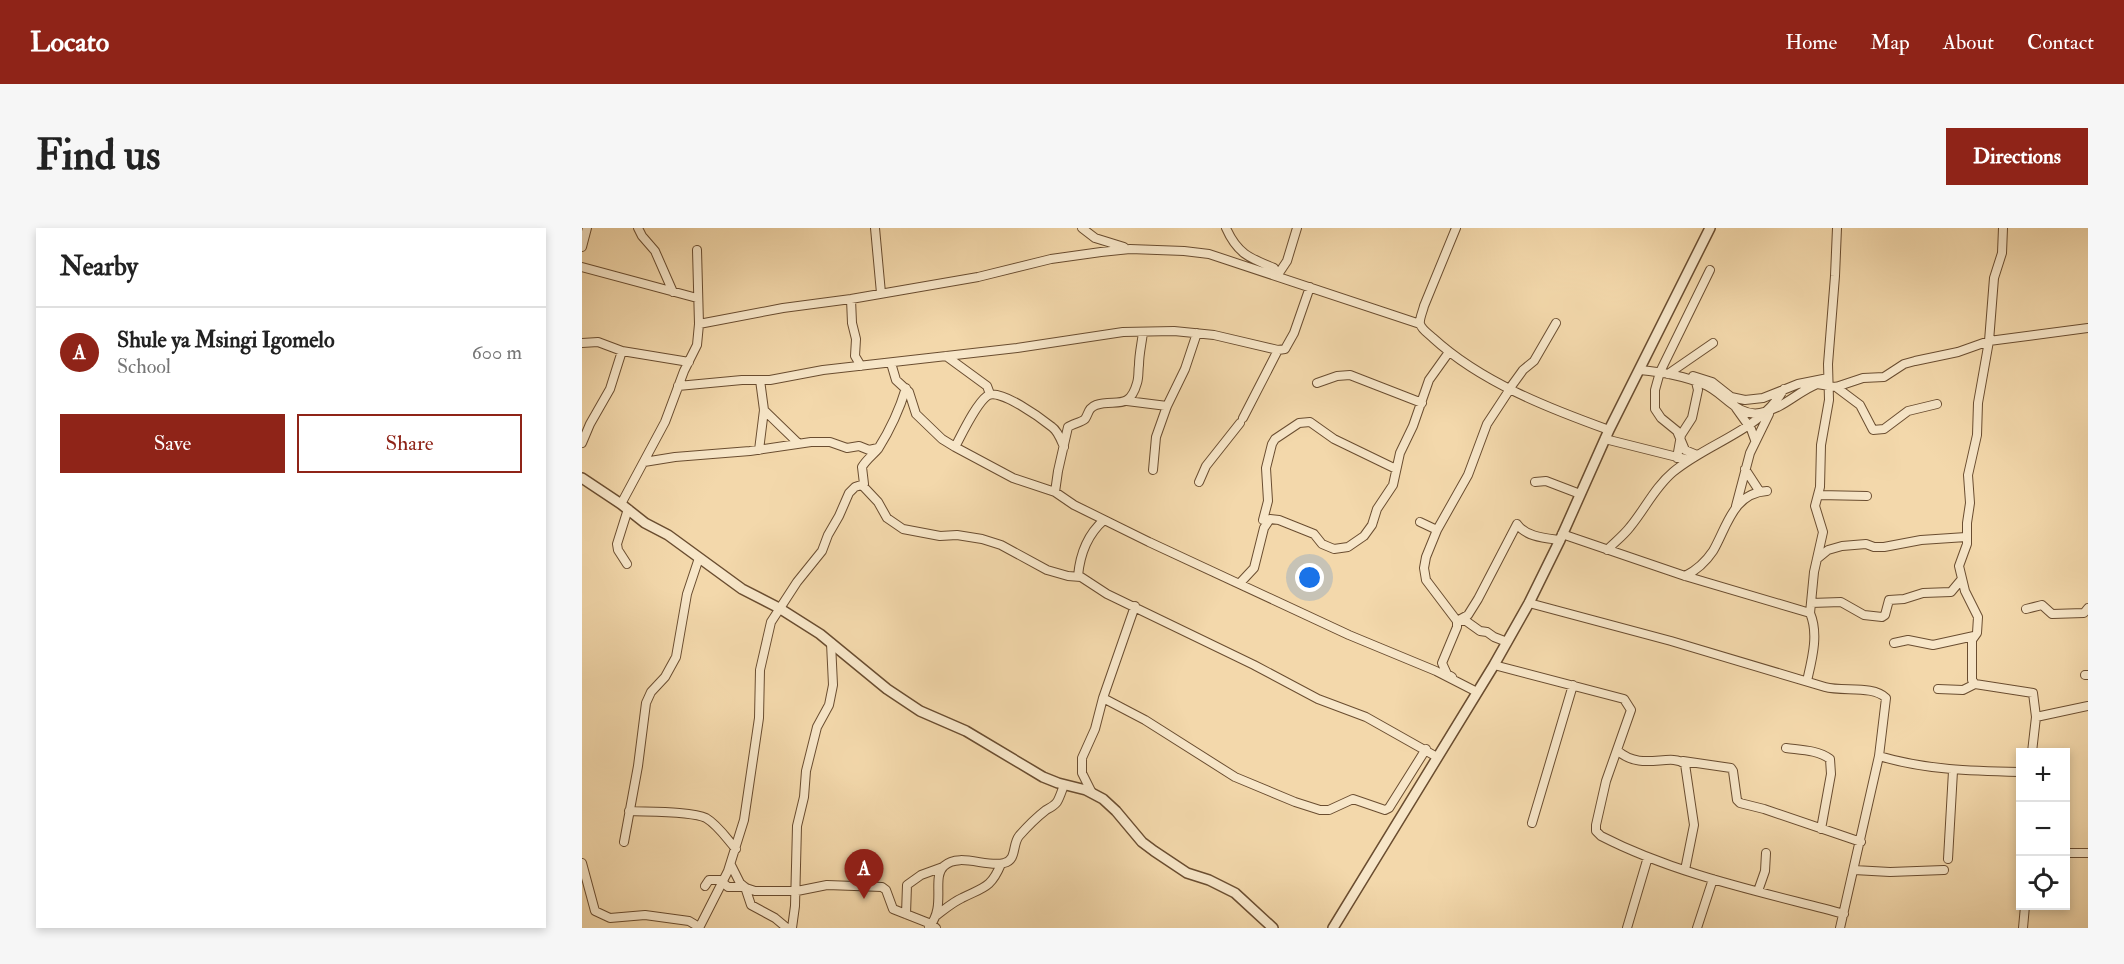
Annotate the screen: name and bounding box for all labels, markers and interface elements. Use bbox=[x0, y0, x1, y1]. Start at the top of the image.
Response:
text: Locato bbox=[30, 25, 109, 60]
text: Home bbox=[1785, 29, 1837, 56]
text: Map bbox=[1870, 29, 1910, 56]
text: About bbox=[1943, 29, 1994, 56]
text: Contact bbox=[2027, 29, 2094, 56]
button: Directions bbox=[1946, 128, 2088, 185]
text: Find us bbox=[36, 130, 160, 182]
text: Nearby bbox=[60, 251, 138, 283]
text: Shule ya Msingi Igomelo bbox=[117, 326, 335, 354]
text: A bbox=[73, 340, 86, 365]
text: 600 m bbox=[472, 340, 522, 365]
text: School bbox=[117, 354, 171, 379]
button: Save bbox=[60, 414, 285, 473]
button: Share bbox=[297, 414, 522, 473]
your location bbox=[1295, 563, 1324, 592]
map controls bbox=[2016, 748, 2070, 910]
button: + bbox=[2016, 748, 2070, 802]
button: − bbox=[2016, 802, 2070, 856]
pin: A bbox=[844, 850, 884, 899]
button: locate bbox=[2016, 856, 2070, 910]

